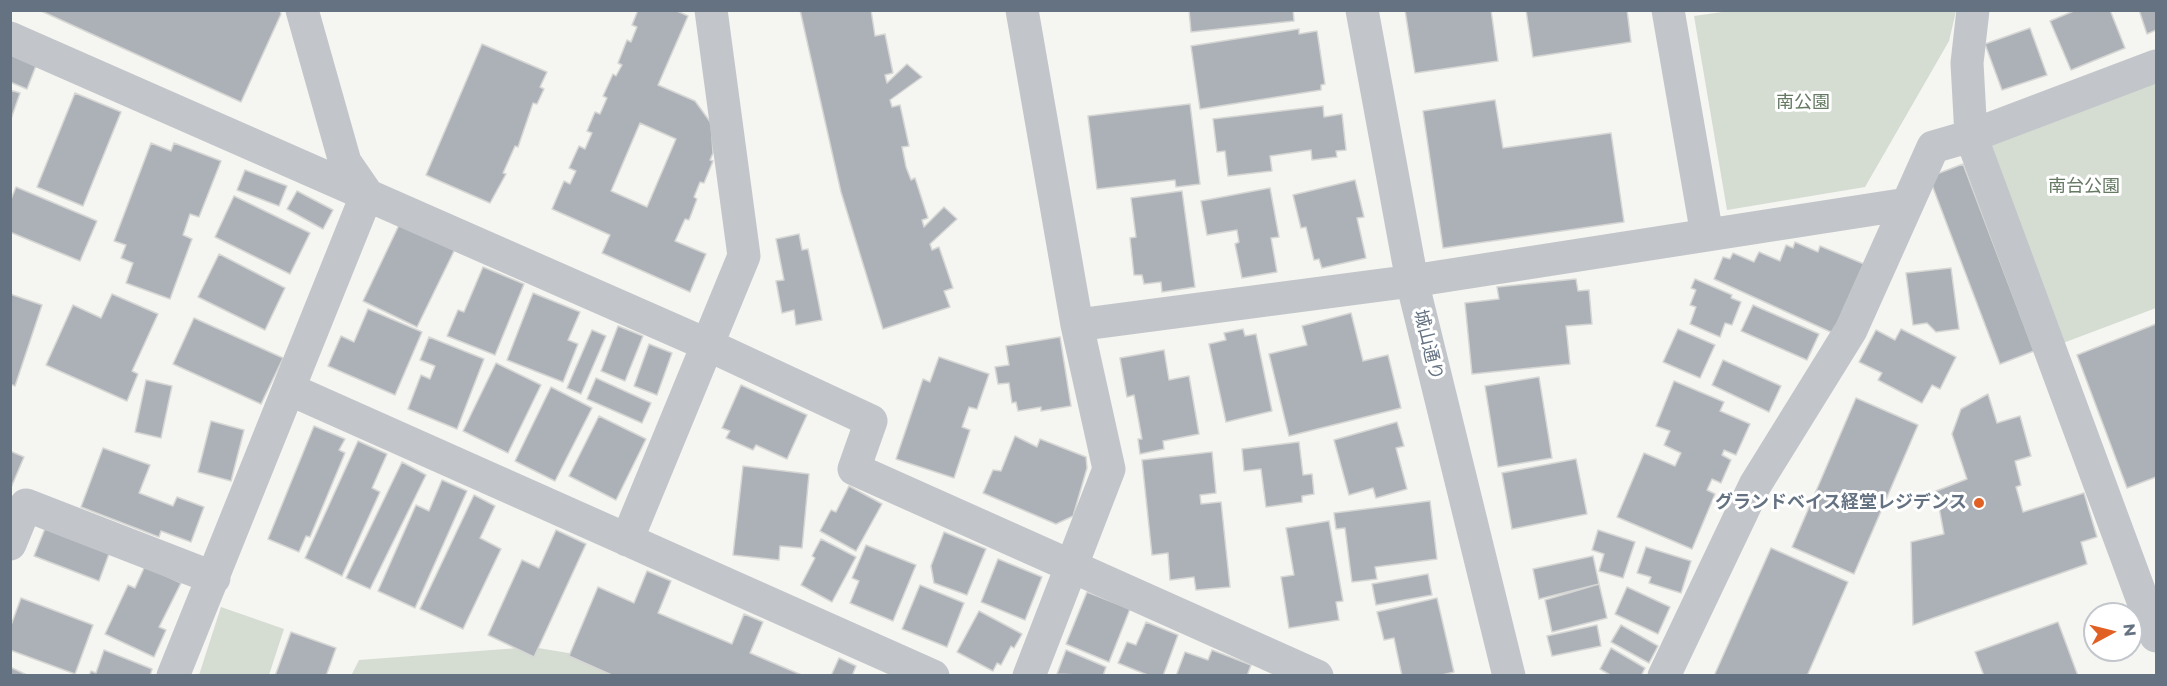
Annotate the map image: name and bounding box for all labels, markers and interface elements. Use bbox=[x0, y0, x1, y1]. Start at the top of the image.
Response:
park label: 南公園 bbox=[1776, 92, 1830, 114]
park label: 南台公園 bbox=[2048, 176, 2120, 198]
street label: 城山通り bbox=[1409, 307, 1447, 383]
place label: グランドベイス経堂レジデンス bbox=[1715, 492, 1967, 514]
marker: グランドベイス経堂レジデンス bbox=[1972, 496, 1986, 510]
north arrow bbox=[2083, 602, 2143, 662]
text: N bbox=[2119, 622, 2140, 638]

